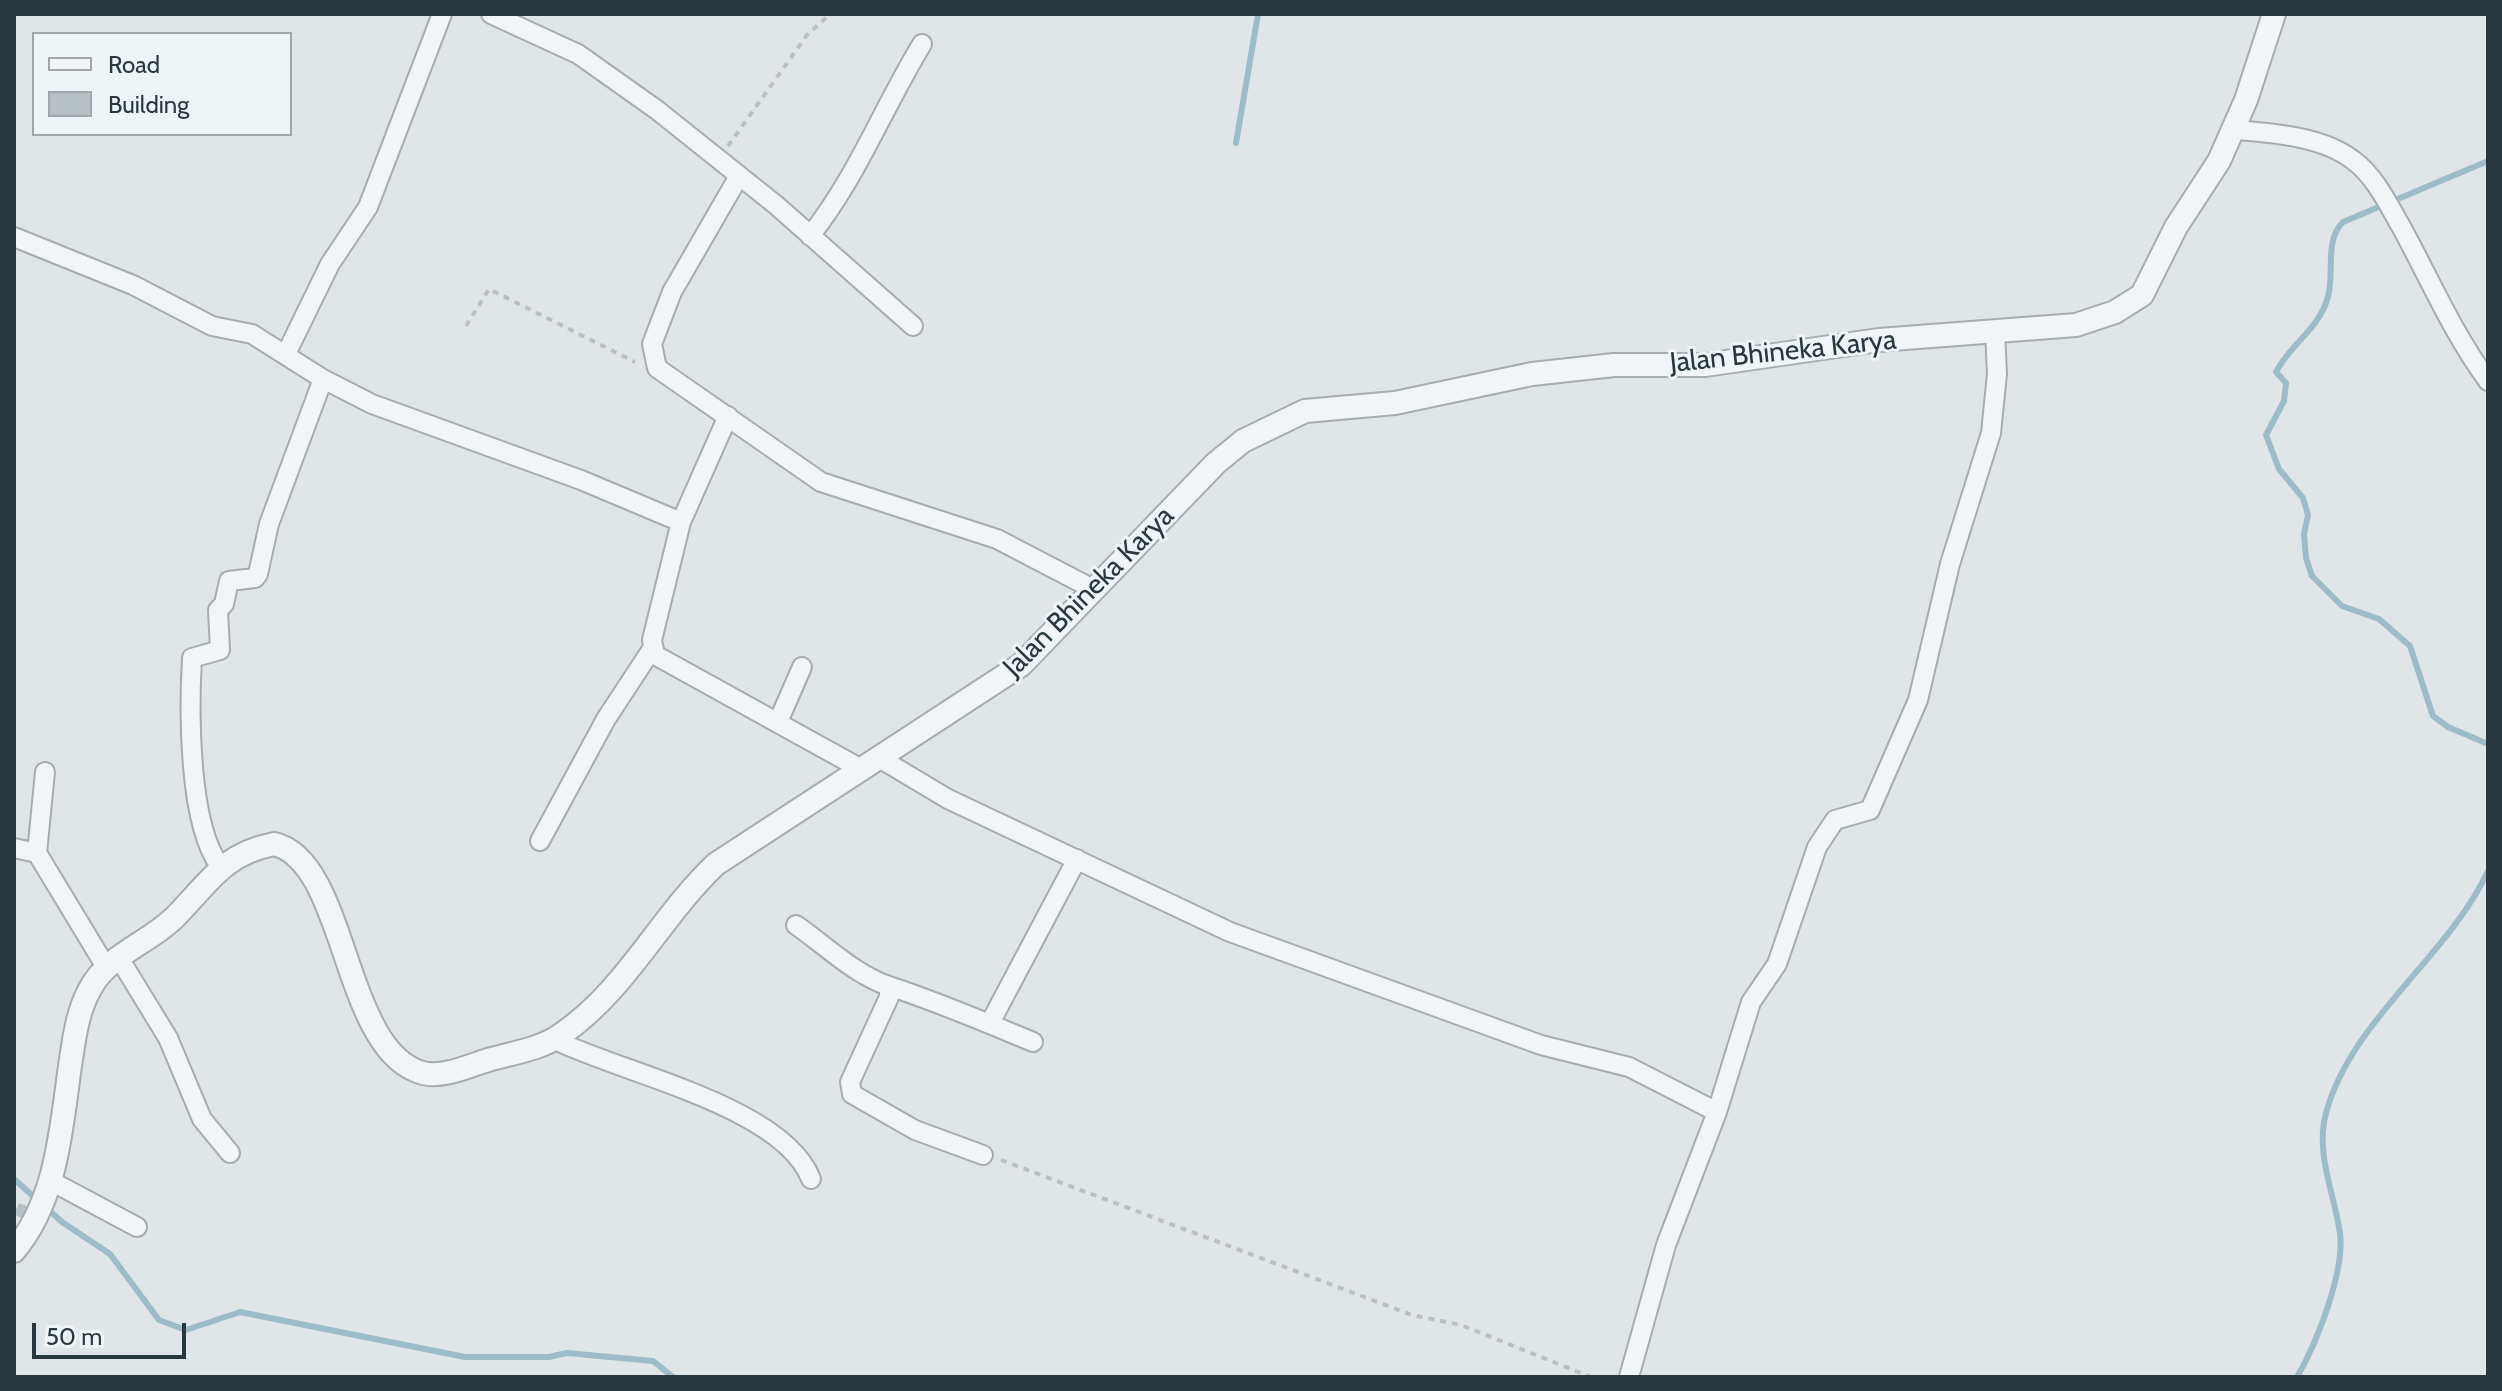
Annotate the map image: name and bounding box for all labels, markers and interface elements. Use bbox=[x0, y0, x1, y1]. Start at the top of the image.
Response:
legend bbox=[32, 32, 292, 136]
text: Road bbox=[108, 50, 160, 79]
text: Building bbox=[108, 90, 189, 119]
street label: Jalan Bhineka Karya bbox=[1668, 323, 1898, 381]
street label: Jalan Bhineka Karya bbox=[997, 500, 1181, 684]
scale bar bbox=[36, 1307, 190, 1357]
text: 50 m bbox=[46, 1322, 102, 1351]

